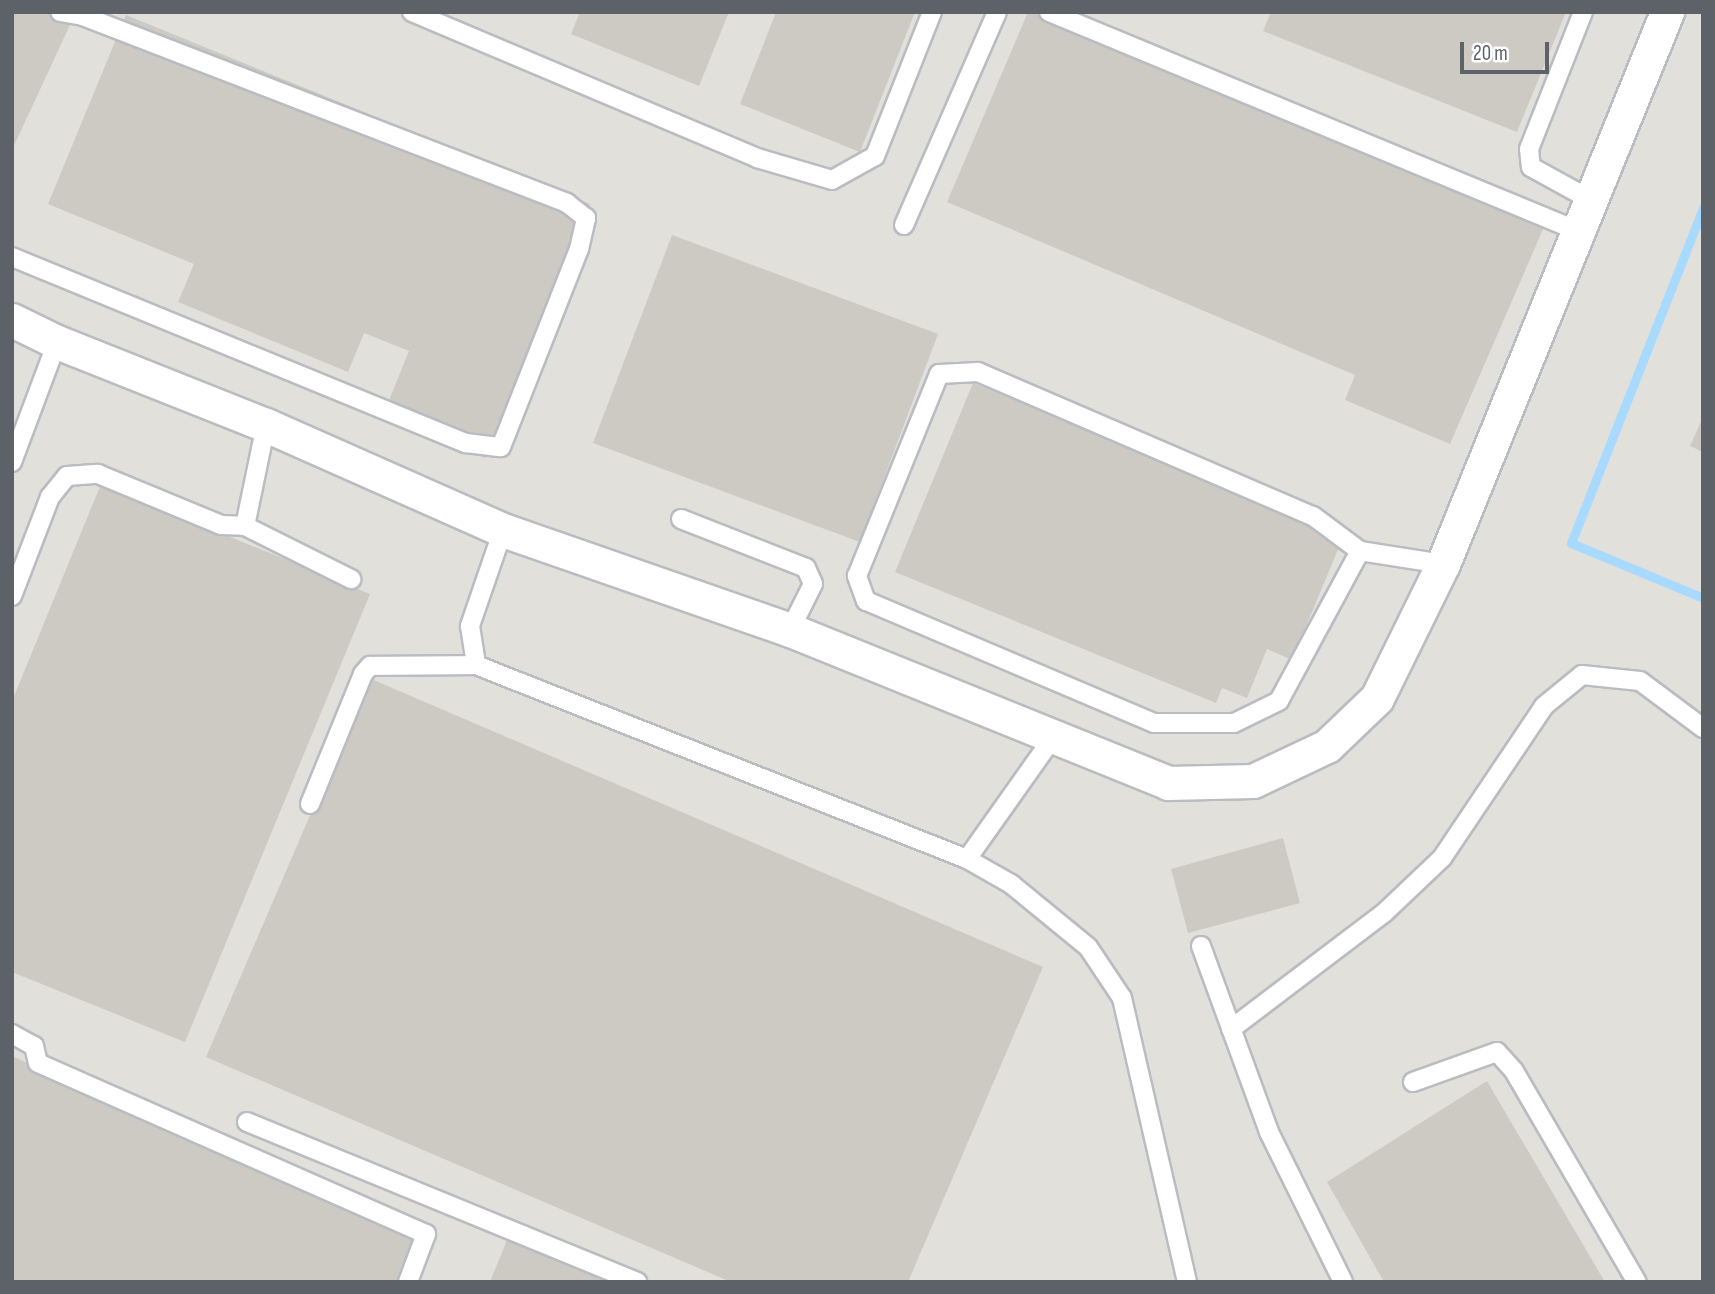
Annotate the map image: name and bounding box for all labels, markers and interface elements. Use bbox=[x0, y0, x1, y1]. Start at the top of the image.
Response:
scale bar bbox=[1463, 28, 1552, 72]
text: 20 m bbox=[1473, 41, 1508, 66]

